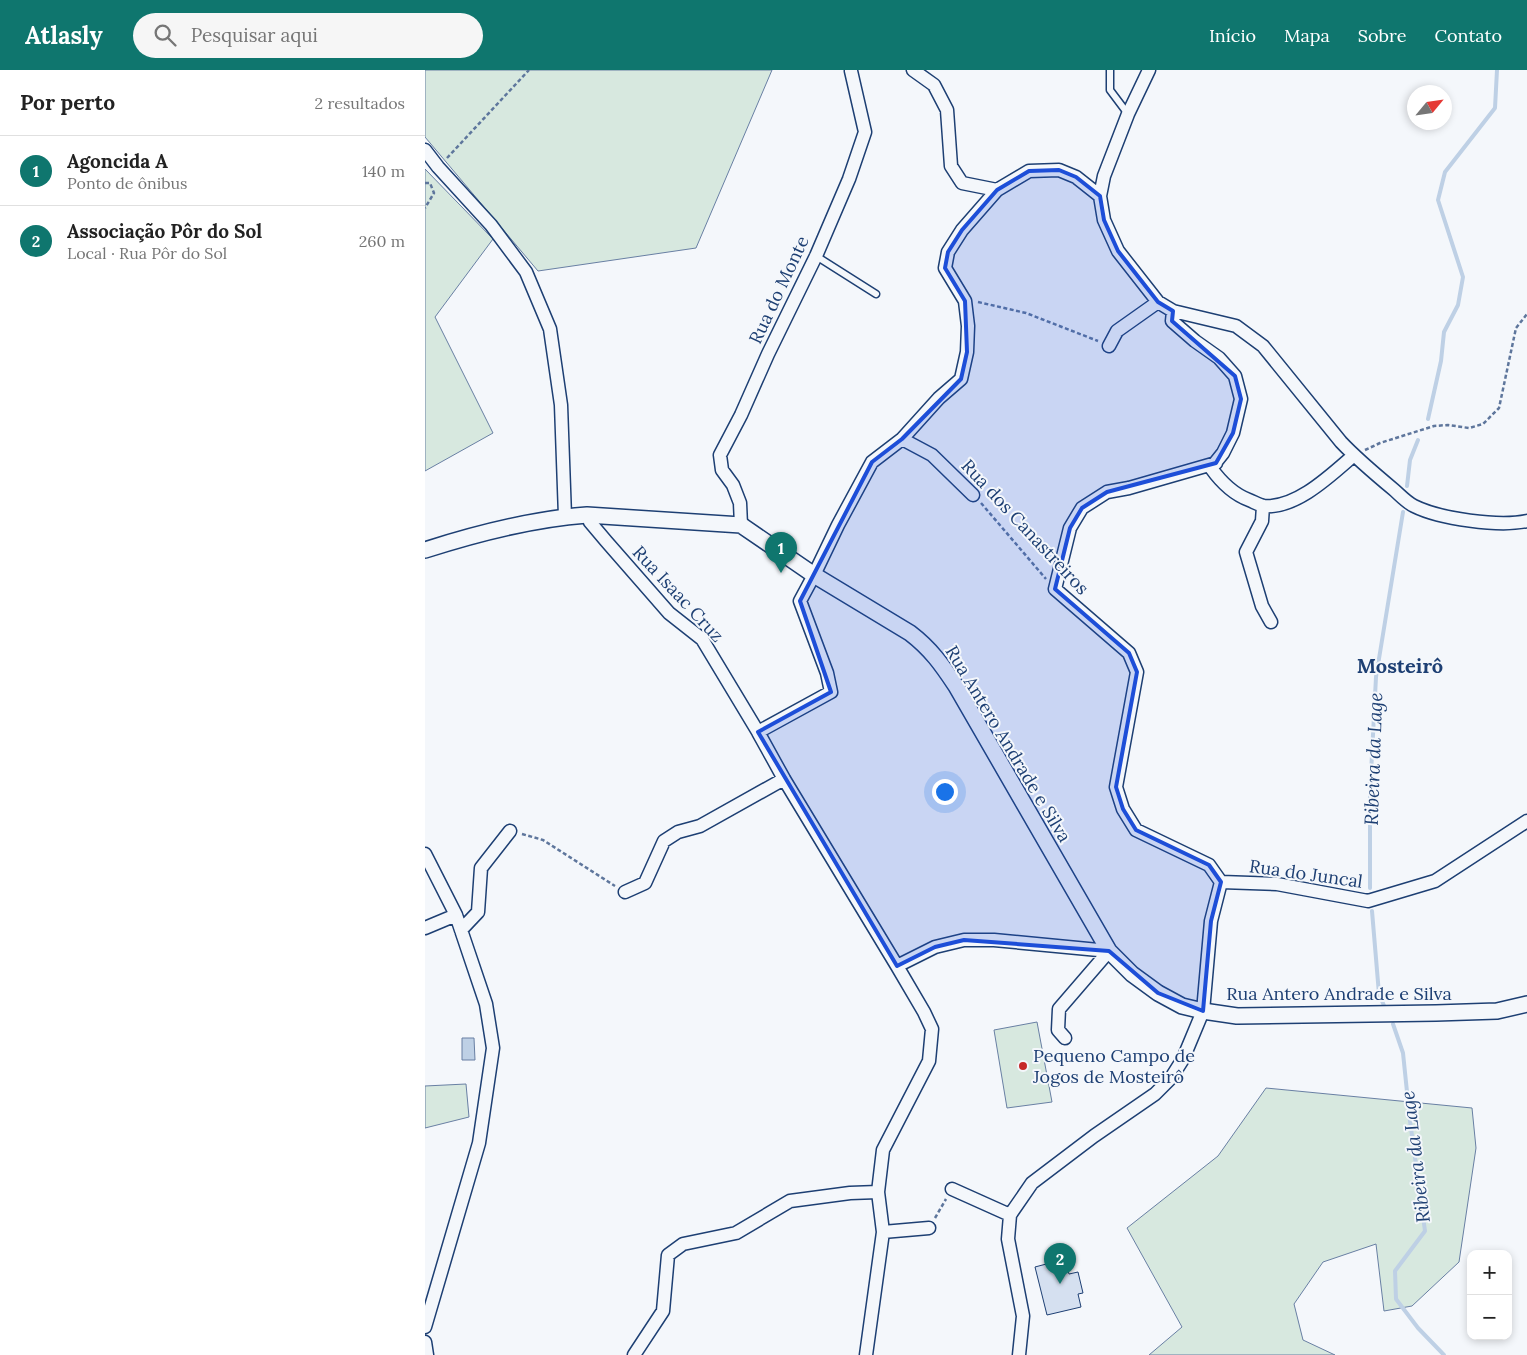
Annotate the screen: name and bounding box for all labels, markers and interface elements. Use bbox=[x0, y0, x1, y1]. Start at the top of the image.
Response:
search box bbox=[133, 13, 483, 58]
text: Atlasly bbox=[25, 20, 103, 51]
icon: search bbox=[151, 21, 179, 49]
text: Pesquisar aqui bbox=[191, 23, 318, 47]
text: Início bbox=[1209, 24, 1256, 47]
text: Mapa bbox=[1284, 24, 1330, 47]
text: Sobre bbox=[1358, 24, 1407, 47]
text: Contato bbox=[1435, 24, 1502, 47]
north arrow bbox=[1407, 85, 1452, 130]
text: Por perto bbox=[20, 89, 115, 116]
text: 2 resultados bbox=[315, 93, 405, 113]
text: Agoncida A bbox=[67, 149, 168, 173]
text: 1 bbox=[33, 161, 39, 181]
text: 140 m bbox=[362, 161, 405, 181]
text: Ponto de ônibus bbox=[67, 173, 188, 193]
text: Associação Pôr do Sol bbox=[67, 219, 262, 243]
text: 2 bbox=[32, 231, 40, 251]
text: 260 m bbox=[359, 231, 405, 251]
street label: Rua do Monte bbox=[744, 232, 814, 347]
text: Local · Rua Pôr do Sol bbox=[67, 243, 227, 263]
street label: Rua dos Canastreiros bbox=[957, 454, 1094, 599]
pin: 1 bbox=[765, 532, 797, 573]
street label: Rua Isaac Cruz bbox=[628, 541, 729, 647]
street label: Rua Antero Andrade e Silva bbox=[940, 641, 1076, 846]
district label: Mosteirô bbox=[1357, 653, 1443, 678]
water label: Ribeira da Lage bbox=[1359, 692, 1387, 826]
your location bbox=[932, 779, 958, 805]
street label: Rua do Juncal bbox=[1248, 854, 1364, 893]
street label: Rua Antero Andrade e Silva bbox=[1226, 982, 1452, 1005]
place label: Pequeno Campo de Jogos de Mosteirô bbox=[1032, 1044, 1195, 1088]
marker: Pequeno Campo de Jogos de Mosteirô bbox=[1017, 1060, 1029, 1072]
water label: Ribeira da Lage bbox=[1395, 1090, 1435, 1224]
pin: 2 bbox=[1044, 1243, 1076, 1284]
map controls bbox=[1467, 1250, 1512, 1340]
button: + bbox=[1467, 1250, 1512, 1295]
button: − bbox=[1467, 1295, 1512, 1340]

